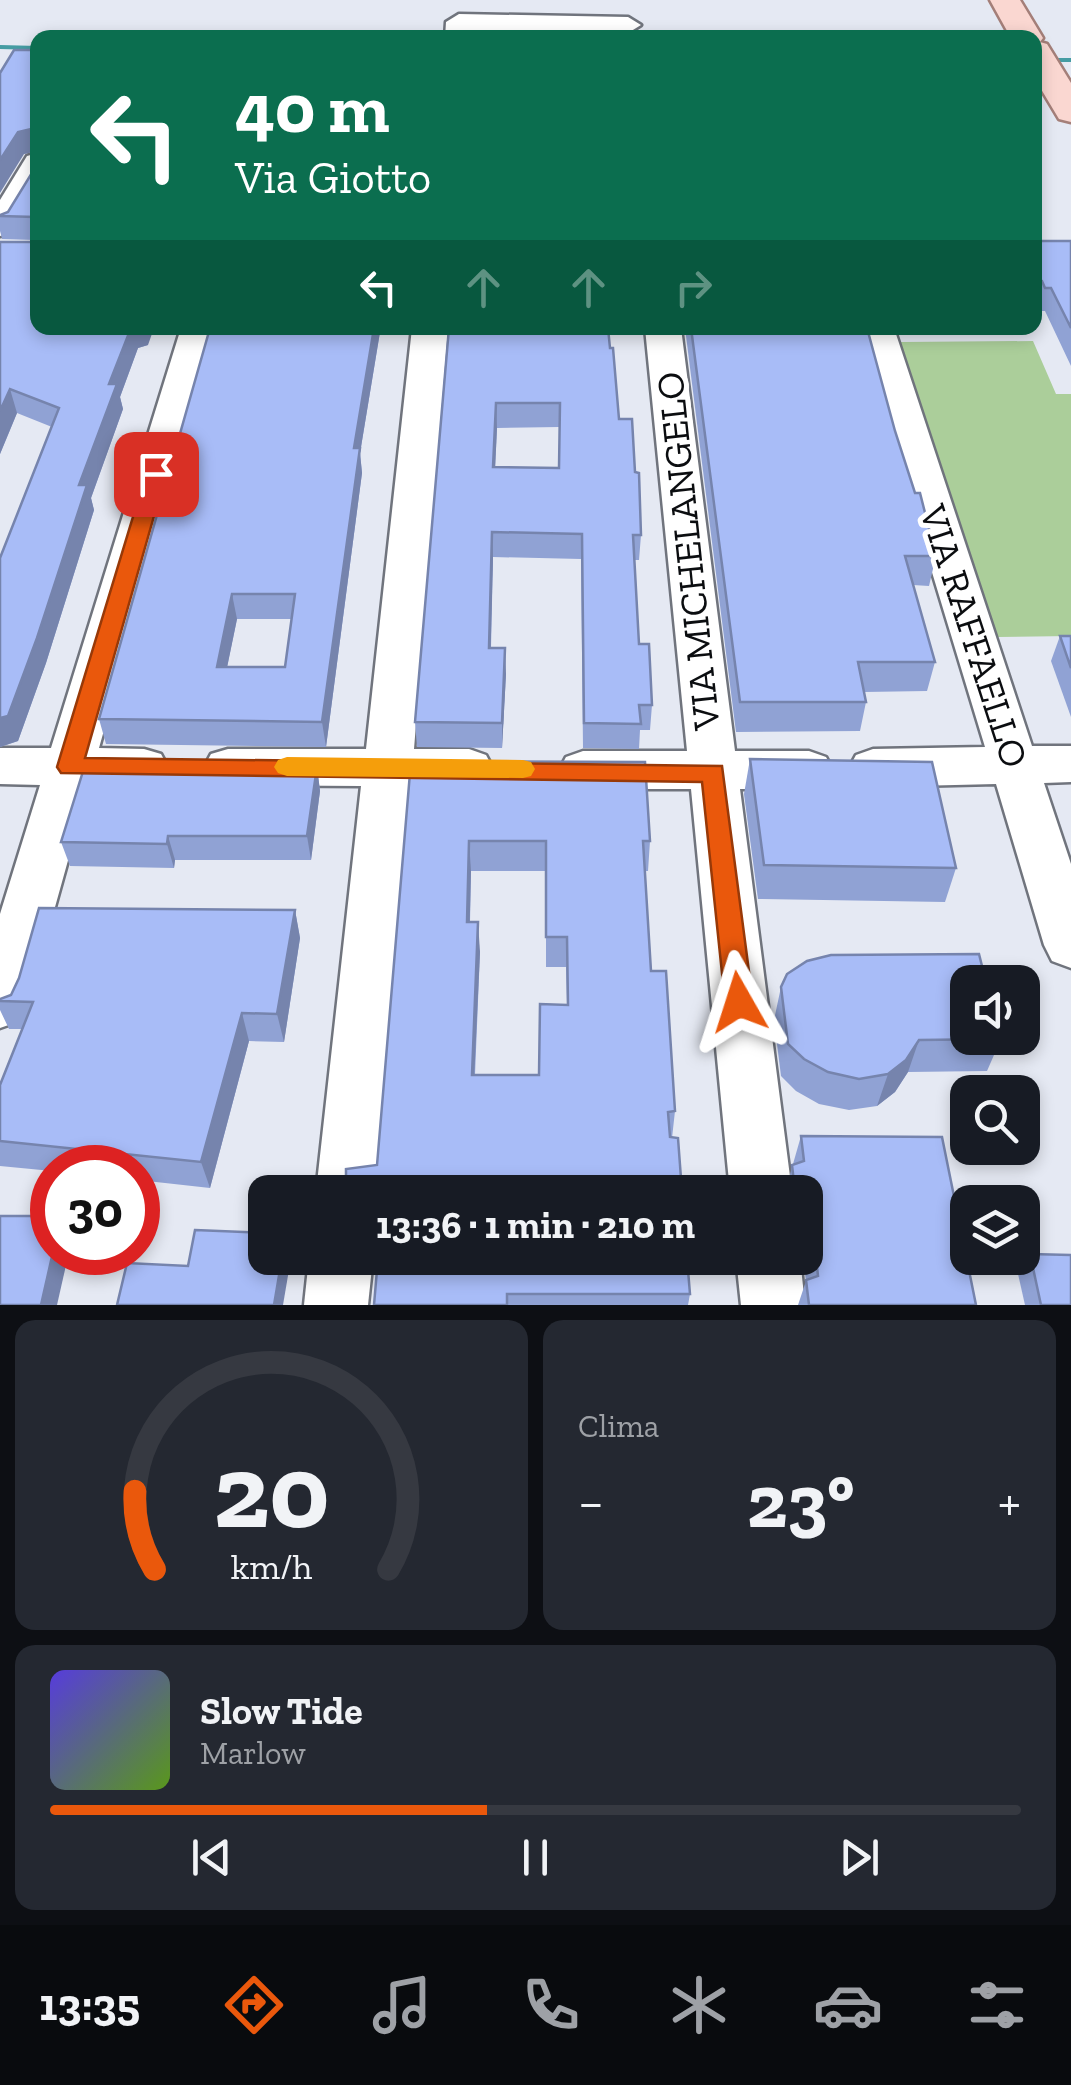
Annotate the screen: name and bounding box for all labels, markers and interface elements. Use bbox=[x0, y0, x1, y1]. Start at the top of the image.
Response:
text: 40 m bbox=[235, 66, 390, 150]
icon: left bbox=[70, 70, 200, 200]
text: Via Giotto bbox=[235, 151, 431, 205]
icon: left bbox=[351, 260, 406, 315]
icon: ahead bbox=[456, 260, 511, 315]
icon: ahead bbox=[561, 260, 616, 315]
icon: right bbox=[666, 260, 721, 315]
street label: VIA MICHELANGELO bbox=[646, 370, 730, 733]
pin bbox=[114, 432, 199, 517]
icon: arrive bbox=[129, 447, 184, 502]
street label: VIA RAFFAELLO bbox=[910, 498, 1038, 773]
position arrow bbox=[687, 950, 791, 1054]
map controls bbox=[950, 965, 1040, 1275]
button: sound bbox=[950, 965, 1040, 1055]
button: search bbox=[950, 1075, 1040, 1165]
speed limit sign: 30 bbox=[30, 1145, 160, 1275]
button: layers bbox=[950, 1185, 1040, 1275]
text: 13:36 · 1 min · 210 m bbox=[376, 1202, 695, 1248]
text: Clima bbox=[578, 1407, 659, 1445]
text: 20 bbox=[214, 1429, 329, 1554]
text: 23° bbox=[747, 1456, 855, 1546]
text: − bbox=[578, 1469, 604, 1535]
text: + bbox=[998, 1469, 1021, 1535]
text: km/h bbox=[231, 1545, 312, 1588]
text: Slow Tide bbox=[200, 1688, 363, 1734]
text: Marlow bbox=[200, 1734, 306, 1772]
icon: previous bbox=[184, 1830, 239, 1885]
icon: pause bbox=[508, 1830, 563, 1885]
icon: next bbox=[832, 1830, 887, 1885]
icon: directions bbox=[219, 1970, 289, 2040]
icon: music bbox=[367, 1970, 437, 2040]
icon: phone bbox=[516, 1970, 586, 2040]
icon: climate bbox=[664, 1970, 734, 2040]
icon: car bbox=[813, 1970, 883, 2040]
icon: filters bbox=[962, 1970, 1032, 2040]
text: 13:35 bbox=[39, 1978, 140, 2032]

